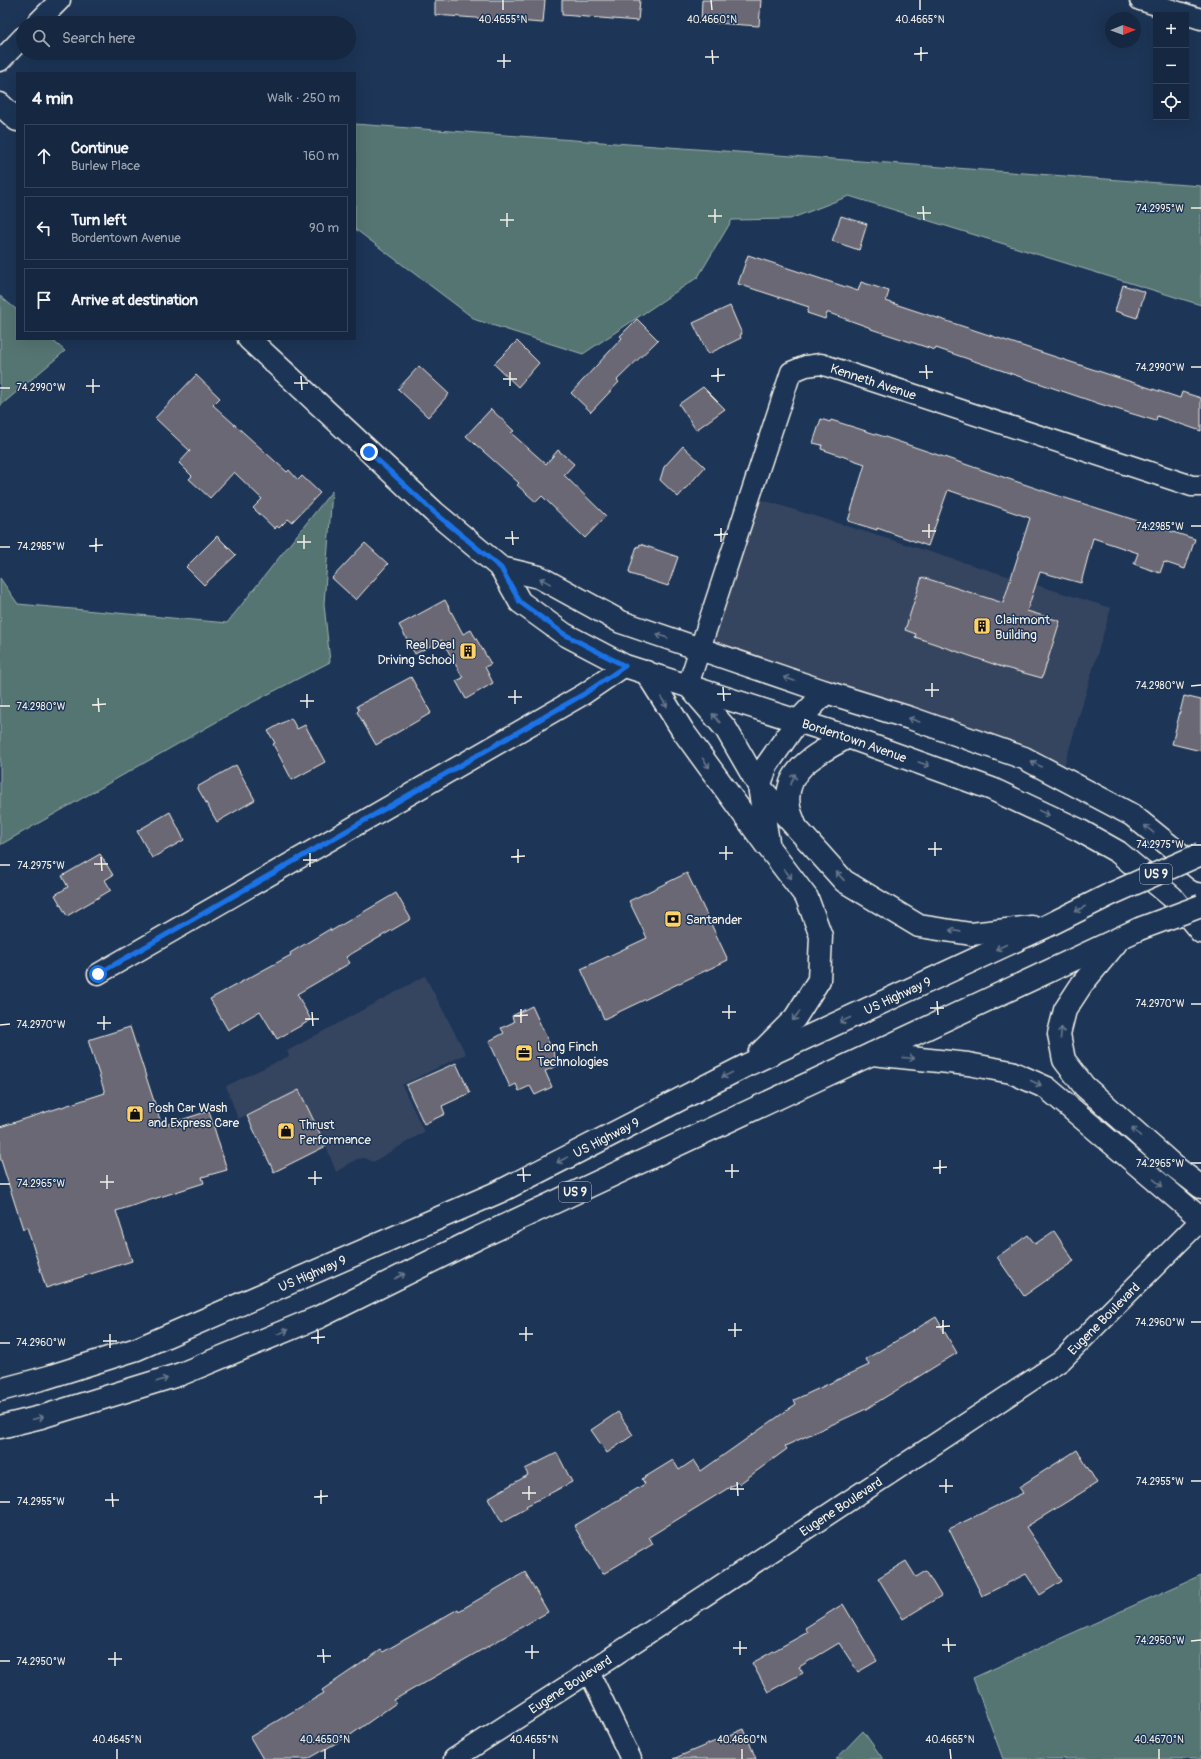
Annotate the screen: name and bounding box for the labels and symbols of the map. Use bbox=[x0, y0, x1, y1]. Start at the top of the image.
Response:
north arrow bbox=[1105, 12, 1141, 48]
text: 40.4655°N bbox=[479, 14, 527, 26]
text: 40.4660°N bbox=[687, 14, 737, 26]
text: 40.4665°N bbox=[896, 14, 945, 26]
text: 74.2995°W bbox=[1136, 203, 1184, 215]
street label: Kenneth Avenue bbox=[828, 361, 919, 404]
text: 74.2990°W bbox=[1136, 362, 1185, 374]
text: 74.2990°W bbox=[17, 382, 66, 394]
route end bbox=[360, 443, 378, 461]
text: 74.2985°W bbox=[1136, 521, 1184, 533]
text: 74.2985°W bbox=[17, 541, 65, 553]
one-way arrow bbox=[539, 576, 551, 584]
place label: Clairmont Building bbox=[995, 612, 1051, 643]
building icon: Clairmont Building bbox=[972, 616, 992, 636]
one-way arrow bbox=[657, 632, 669, 640]
place label: Real Deal Driving School bbox=[377, 637, 455, 668]
building icon: Real Deal Driving School bbox=[458, 641, 478, 661]
one-way arrow bbox=[783, 675, 795, 683]
text: 74.2980°W bbox=[1136, 680, 1185, 692]
one-way arrow bbox=[660, 696, 668, 707]
text: 74.2980°W bbox=[17, 701, 66, 713]
one-way arrow bbox=[712, 713, 721, 723]
one-way arrow bbox=[909, 715, 921, 723]
street label: Bordentown Avenue bbox=[800, 716, 909, 767]
one-way arrow bbox=[702, 757, 710, 768]
one-way arrow bbox=[1030, 760, 1042, 768]
one-way arrow bbox=[918, 761, 930, 769]
one-way arrow bbox=[790, 774, 798, 786]
one-way arrow bbox=[1038, 810, 1050, 817]
one-way arrow bbox=[1144, 824, 1154, 833]
text: 74.2975°W bbox=[1136, 839, 1184, 851]
text: 74.2975°W bbox=[17, 860, 65, 872]
road number: US 9 bbox=[1140, 864, 1172, 884]
one-way arrow bbox=[784, 868, 793, 879]
one-way arrow bbox=[835, 871, 845, 881]
one-way arrow bbox=[1074, 906, 1086, 913]
bank icon: Santander bbox=[663, 909, 683, 929]
place label: Santander bbox=[686, 912, 743, 928]
one-way arrow bbox=[949, 927, 962, 935]
one-way arrow bbox=[995, 944, 1007, 952]
route start bbox=[89, 965, 107, 983]
street label: US Highway 9 bbox=[862, 974, 934, 1019]
text: 74.2970°W bbox=[1135, 998, 1185, 1010]
one-way arrow bbox=[792, 1011, 800, 1022]
one-way arrow bbox=[839, 1017, 851, 1024]
text: 74.2970°W bbox=[16, 1019, 66, 1031]
one-way arrow bbox=[1057, 1027, 1064, 1040]
place label: Long Finch Technologies bbox=[537, 1039, 608, 1070]
office icon: Long Finch Technologies bbox=[514, 1043, 534, 1063]
one-way arrow bbox=[902, 1054, 915, 1061]
one-way arrow bbox=[722, 1072, 734, 1079]
one-way arrow bbox=[1029, 1080, 1041, 1087]
place label: Posh Car Wash and Express Care bbox=[148, 1100, 240, 1131]
shop icon: Posh Car Wash and Express Care bbox=[125, 1104, 145, 1124]
street label: US Highway 9 bbox=[571, 1114, 643, 1162]
place label: Thrust Performance bbox=[299, 1117, 372, 1148]
shop icon: Thrust Performance bbox=[276, 1121, 296, 1141]
one-way arrow bbox=[1130, 1128, 1141, 1137]
one-way arrow bbox=[556, 1157, 568, 1164]
text: 74.2965°W bbox=[1136, 1158, 1185, 1170]
text: 74.2965°W bbox=[17, 1178, 66, 1190]
one-way arrow bbox=[1153, 1178, 1163, 1187]
road number: US 9 bbox=[559, 1182, 591, 1202]
street label: US Highway 9 bbox=[276, 1252, 349, 1296]
one-way arrow bbox=[394, 1272, 406, 1280]
street label: Eugene Boulevard bbox=[1065, 1279, 1143, 1359]
text: 74.2960°W bbox=[1135, 1317, 1185, 1329]
one-way arrow bbox=[277, 1328, 289, 1335]
text: 74.2960°W bbox=[16, 1337, 66, 1349]
one-way arrow bbox=[156, 1376, 169, 1383]
one-way arrow bbox=[31, 1414, 44, 1421]
street label: Eugene Boulevard bbox=[797, 1474, 886, 1540]
text: 74.2955°W bbox=[1136, 1476, 1184, 1488]
text: 74.2955°W bbox=[17, 1496, 65, 1508]
text: 74.2950°W bbox=[1135, 1635, 1185, 1647]
street label: Eugene Boulevard bbox=[526, 1652, 615, 1718]
text: 74.2950°W bbox=[16, 1656, 66, 1668]
text: 40.4645°N bbox=[93, 1734, 142, 1746]
text: 40.4650°N bbox=[300, 1734, 350, 1746]
text: 40.4655°N bbox=[510, 1734, 558, 1746]
text: 40.4660°N bbox=[717, 1734, 767, 1746]
text: 40.4665°N bbox=[926, 1734, 975, 1746]
text: 40.4670°N bbox=[1134, 1734, 1184, 1746]

